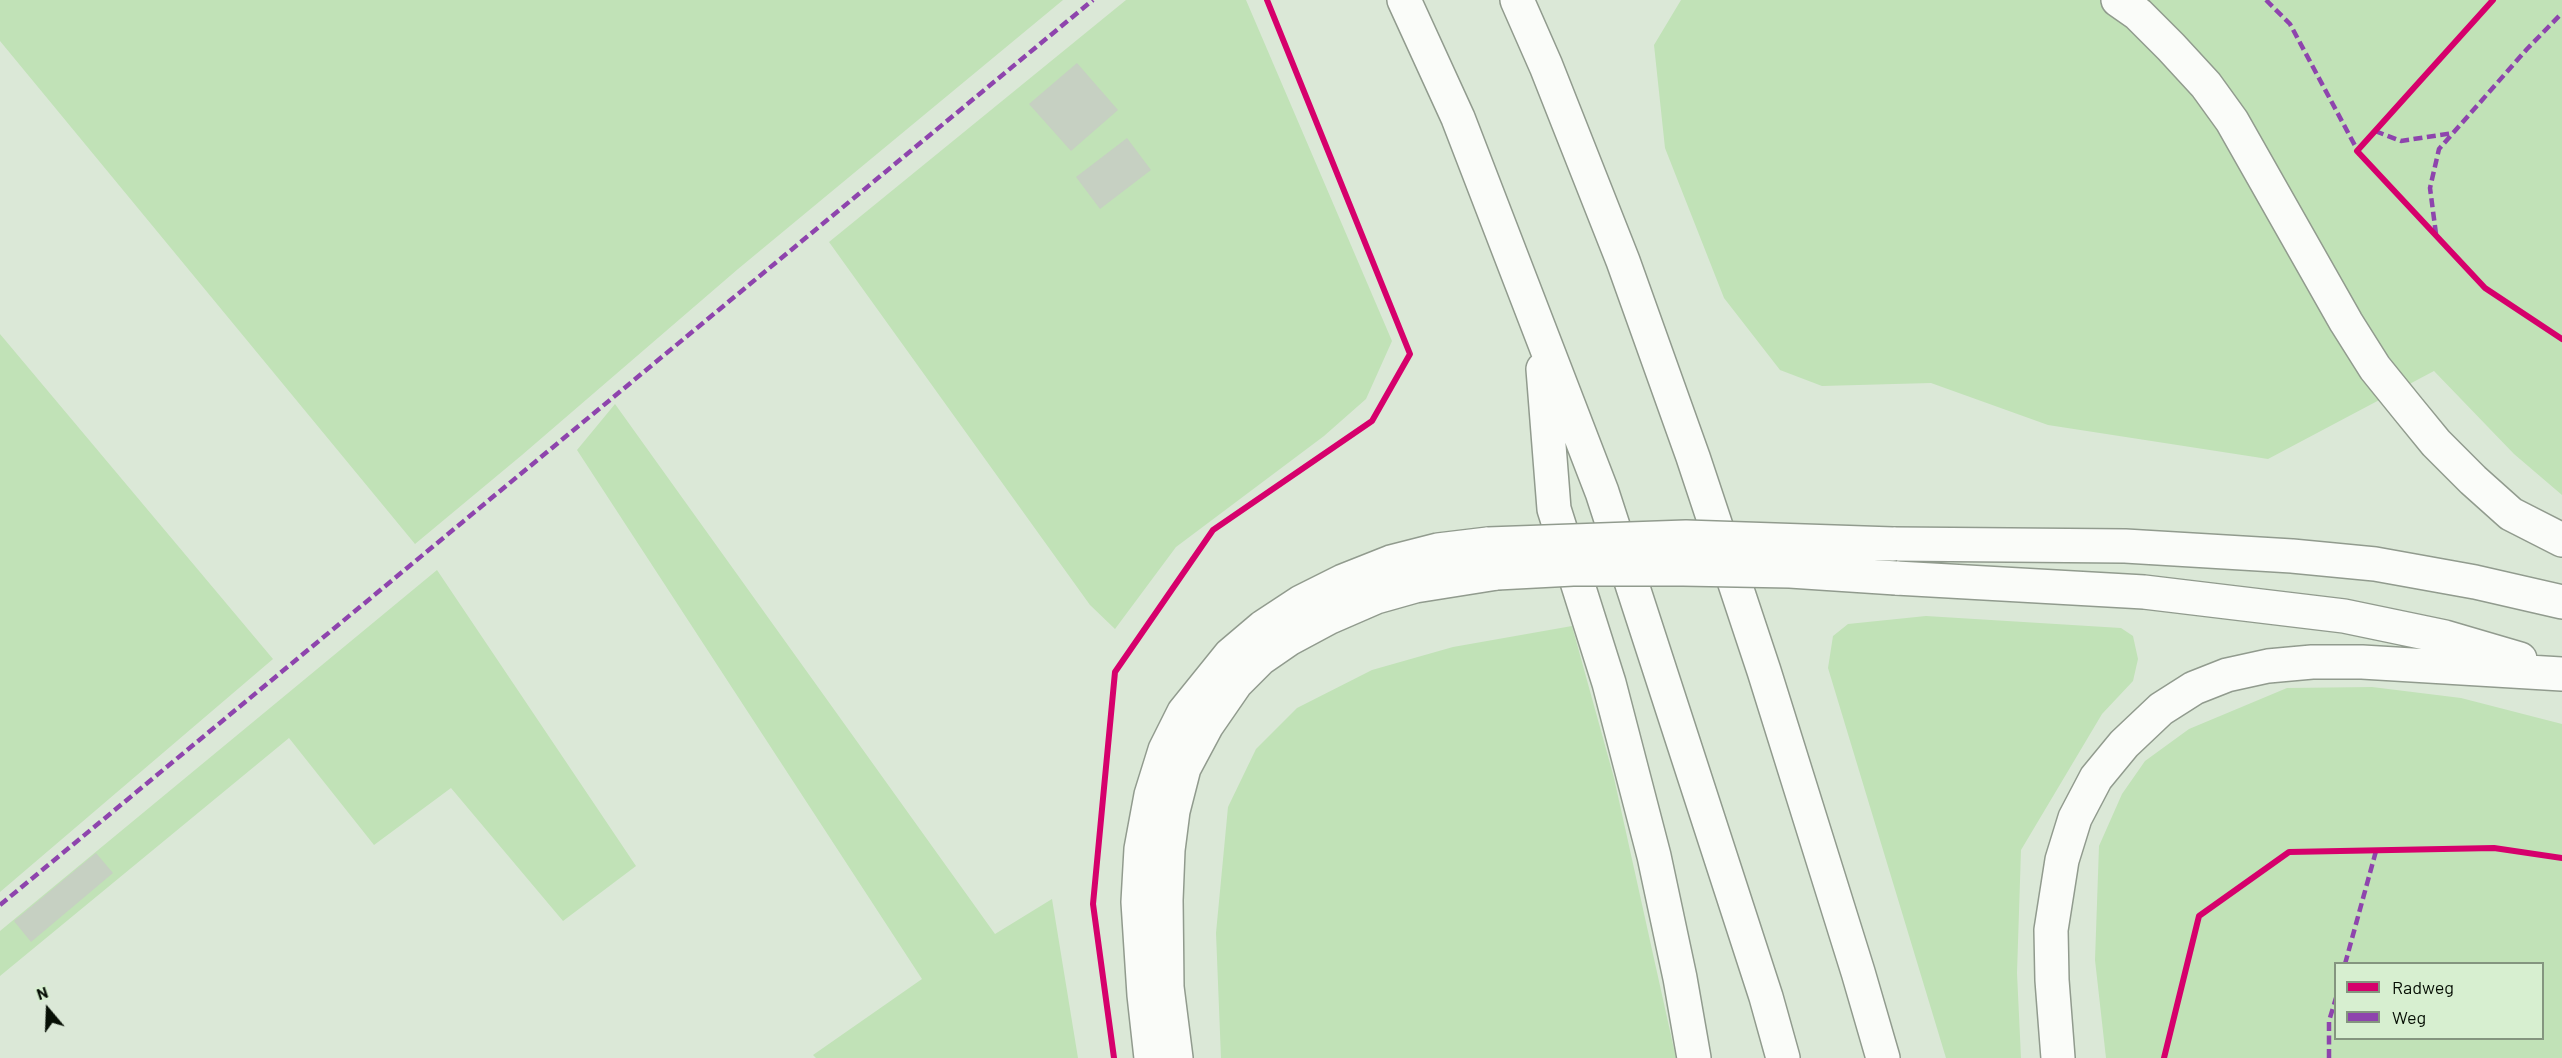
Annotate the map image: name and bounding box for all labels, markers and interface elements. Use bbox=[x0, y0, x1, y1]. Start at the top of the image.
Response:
legend bbox=[2334, 962, 2544, 1040]
text: Radweg bbox=[2392, 976, 2454, 998]
north arrow bbox=[18, 980, 78, 1040]
text: N bbox=[34, 982, 50, 1003]
text: Weg bbox=[2392, 1006, 2426, 1028]

